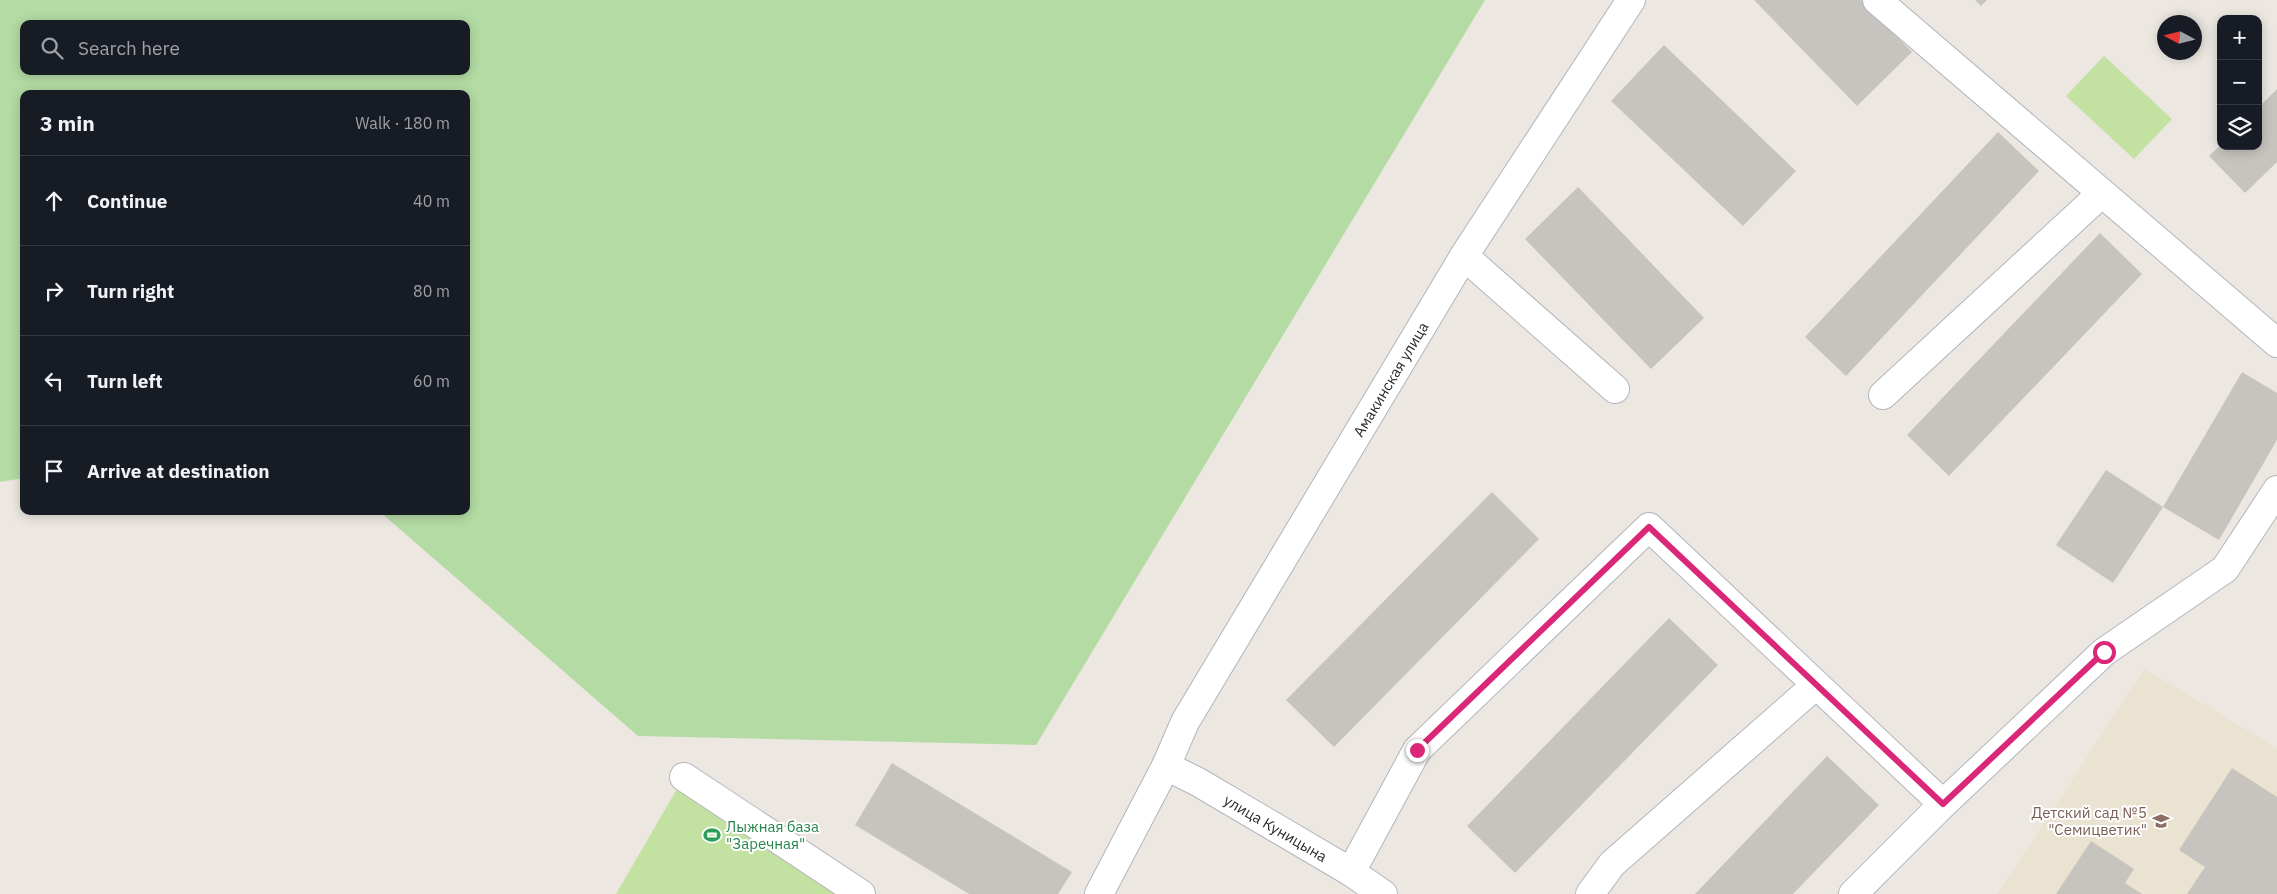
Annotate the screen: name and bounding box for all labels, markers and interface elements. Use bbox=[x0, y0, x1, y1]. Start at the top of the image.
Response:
north arrow bbox=[2157, 15, 2202, 60]
map controls bbox=[2217, 15, 2262, 150]
button: + bbox=[2217, 15, 2262, 60]
search box bbox=[20, 20, 470, 75]
icon: search bbox=[38, 34, 66, 62]
text: Search here bbox=[78, 36, 180, 60]
button: − bbox=[2217, 60, 2262, 105]
button: layers bbox=[2217, 105, 2262, 150]
text: 3 min bbox=[40, 109, 95, 137]
text: Walk · 180 m bbox=[355, 113, 450, 133]
icon: ahead bbox=[40, 187, 68, 215]
text: Continue bbox=[87, 189, 167, 213]
text: 40 m bbox=[413, 191, 450, 211]
icon: right bbox=[40, 277, 68, 305]
text: Turn right bbox=[87, 279, 174, 303]
text: 80 m bbox=[413, 281, 450, 301]
street label: Амакинская улица bbox=[1349, 318, 1432, 440]
icon: left bbox=[40, 367, 68, 395]
text: Turn left bbox=[87, 369, 163, 393]
text: 60 m bbox=[413, 371, 450, 391]
icon: arrive bbox=[40, 457, 68, 485]
text: Arrive at destination bbox=[87, 459, 270, 483]
route start bbox=[2093, 641, 2116, 664]
route end bbox=[1406, 739, 1429, 762]
street label: улица Куницына bbox=[1221, 790, 1331, 865]
place label: Детский сад №5 "Семицветик" bbox=[2031, 803, 2147, 839]
school or university icon: Детский сад №5 "Семицветик" bbox=[2151, 811, 2171, 831]
place label: Лыжная база "Заречная" bbox=[726, 817, 819, 853]
sports icon: Лыжная база "Заречная" bbox=[702, 825, 722, 845]

